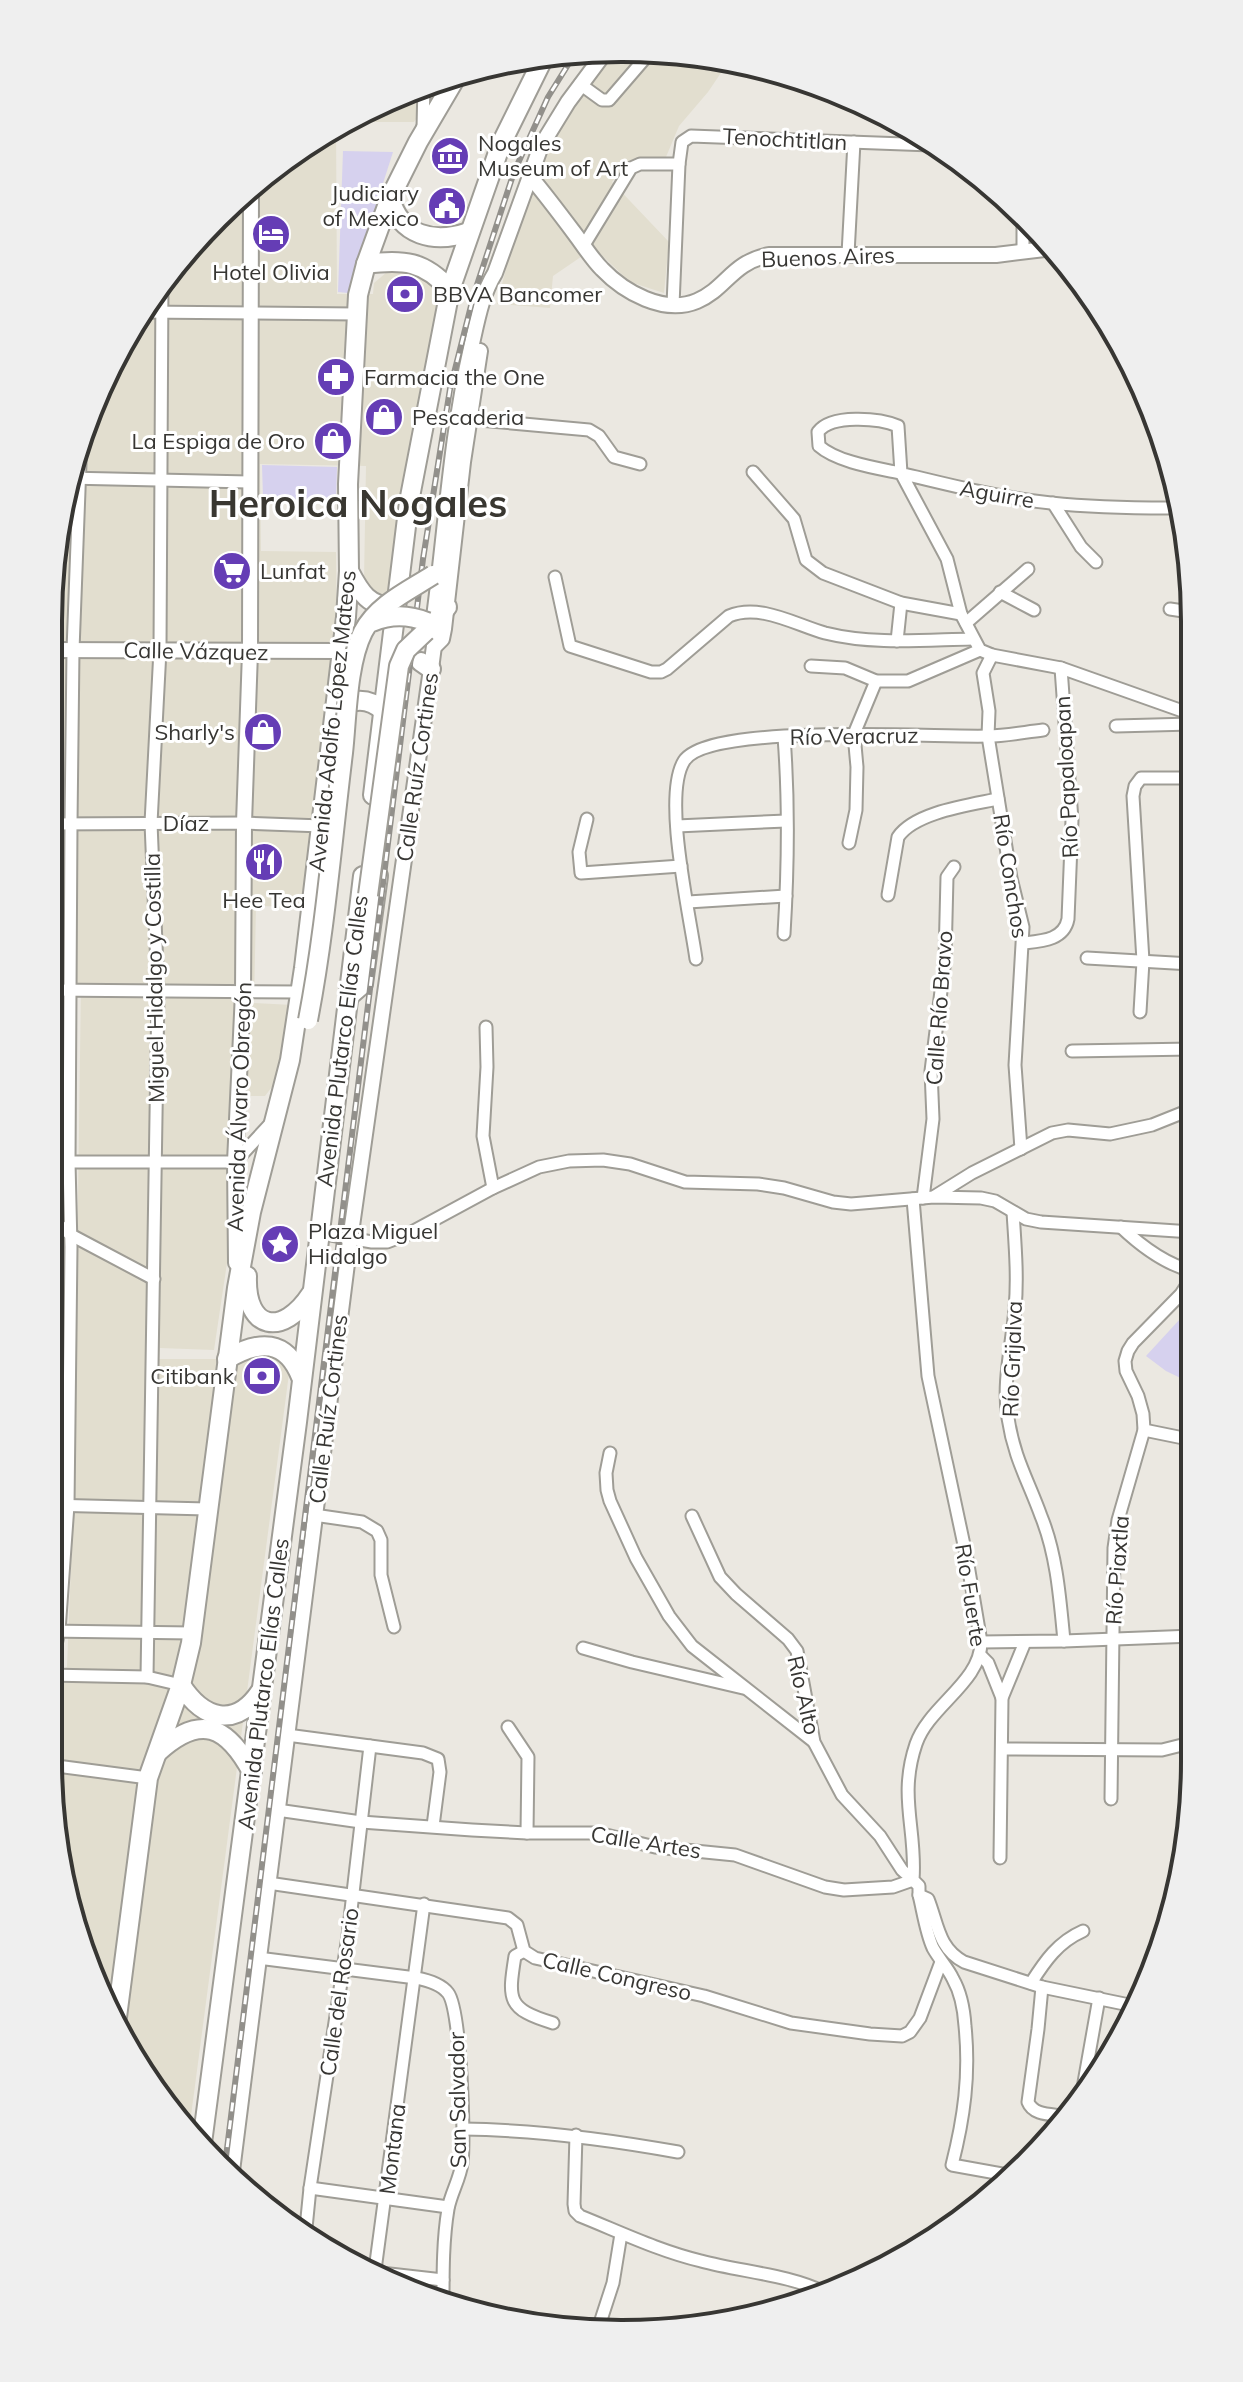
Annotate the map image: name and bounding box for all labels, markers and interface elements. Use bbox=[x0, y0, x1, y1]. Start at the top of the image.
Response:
street label: Tenochtitlan bbox=[722, 122, 848, 156]
place label: Nogales Museum of Art bbox=[478, 129, 629, 182]
museum icon: Nogales Museum of Art bbox=[429, 135, 471, 177]
place label: Judiciary of Mexico bbox=[322, 179, 419, 232]
public building icon: Judiciary of Mexico bbox=[426, 185, 468, 227]
hotel icon: Hotel Olivia bbox=[250, 213, 292, 255]
street label: Buenos Aires bbox=[761, 241, 895, 273]
place label: Hotel Olivia bbox=[212, 258, 330, 286]
bank icon: BBVA Bancomer bbox=[384, 273, 426, 315]
place label: BBVA Bancomer bbox=[433, 280, 602, 308]
pharmacy icon: Farmacia the One bbox=[315, 356, 357, 398]
place label: Farmacia the One bbox=[364, 363, 545, 391]
shop icon: Pescaderia bbox=[363, 396, 405, 438]
place label: Pescaderia bbox=[412, 403, 524, 431]
shop icon: La Espiga de Oro bbox=[312, 420, 354, 462]
place label: La Espiga de Oro bbox=[131, 427, 305, 455]
street label: Aguirre bbox=[958, 474, 1036, 514]
district label: Heroica Nogales bbox=[209, 479, 507, 527]
supermarket icon: Lunfat bbox=[211, 550, 253, 592]
place label: Lunfat bbox=[260, 557, 326, 585]
street label: Avenida Adolfo López Mateos bbox=[302, 569, 362, 873]
street label: Calle Vázquez bbox=[123, 636, 269, 666]
street label: Calle Ruíz Cortines bbox=[390, 671, 444, 863]
street label: Río Papaloapan bbox=[1048, 695, 1084, 859]
shop icon: Sharly's bbox=[242, 711, 284, 753]
place label: Sharly's bbox=[155, 718, 235, 746]
street label: Río Veracruz bbox=[789, 721, 919, 751]
street label: Díaz bbox=[163, 809, 209, 837]
street label: Río Conchos bbox=[987, 812, 1035, 940]
restaurant icon: Hee Tea bbox=[243, 841, 285, 883]
street label: Miguel Hidalgo y Costilla bbox=[138, 853, 170, 1103]
place label: Hee Tea bbox=[222, 886, 306, 914]
street label: Avenida Plutarco Elías Calles bbox=[310, 893, 374, 1189]
street label: Calle Río Bravo bbox=[920, 930, 958, 1086]
street label: Avenida Álvaro Obregón bbox=[221, 981, 257, 1233]
place label: Plaza Miguel Hidalgo bbox=[308, 1217, 438, 1270]
place icon: Plaza Miguel Hidalgo bbox=[259, 1223, 301, 1265]
street label: Río Grijalva bbox=[996, 1300, 1028, 1418]
street label: Calle Ruíz Cortines bbox=[302, 1313, 354, 1505]
bank icon: Citibank bbox=[241, 1355, 283, 1397]
place label: Citibank bbox=[150, 1362, 235, 1390]
street label: Río Piaxtla bbox=[1099, 1514, 1135, 1626]
street label: Avenida Plutarco Elías Calles bbox=[231, 1536, 295, 1832]
street label: Río Fuerte bbox=[949, 1542, 993, 1648]
street label: Río Alto bbox=[781, 1653, 827, 1737]
street label: Calle Artes bbox=[589, 1819, 703, 1865]
street label: Calle del Rosario bbox=[313, 1906, 365, 2078]
street label: Calle Congreso bbox=[540, 1945, 694, 2007]
street label: San Salvador bbox=[442, 2032, 472, 2168]
street label: Montana bbox=[373, 2102, 411, 2196]

